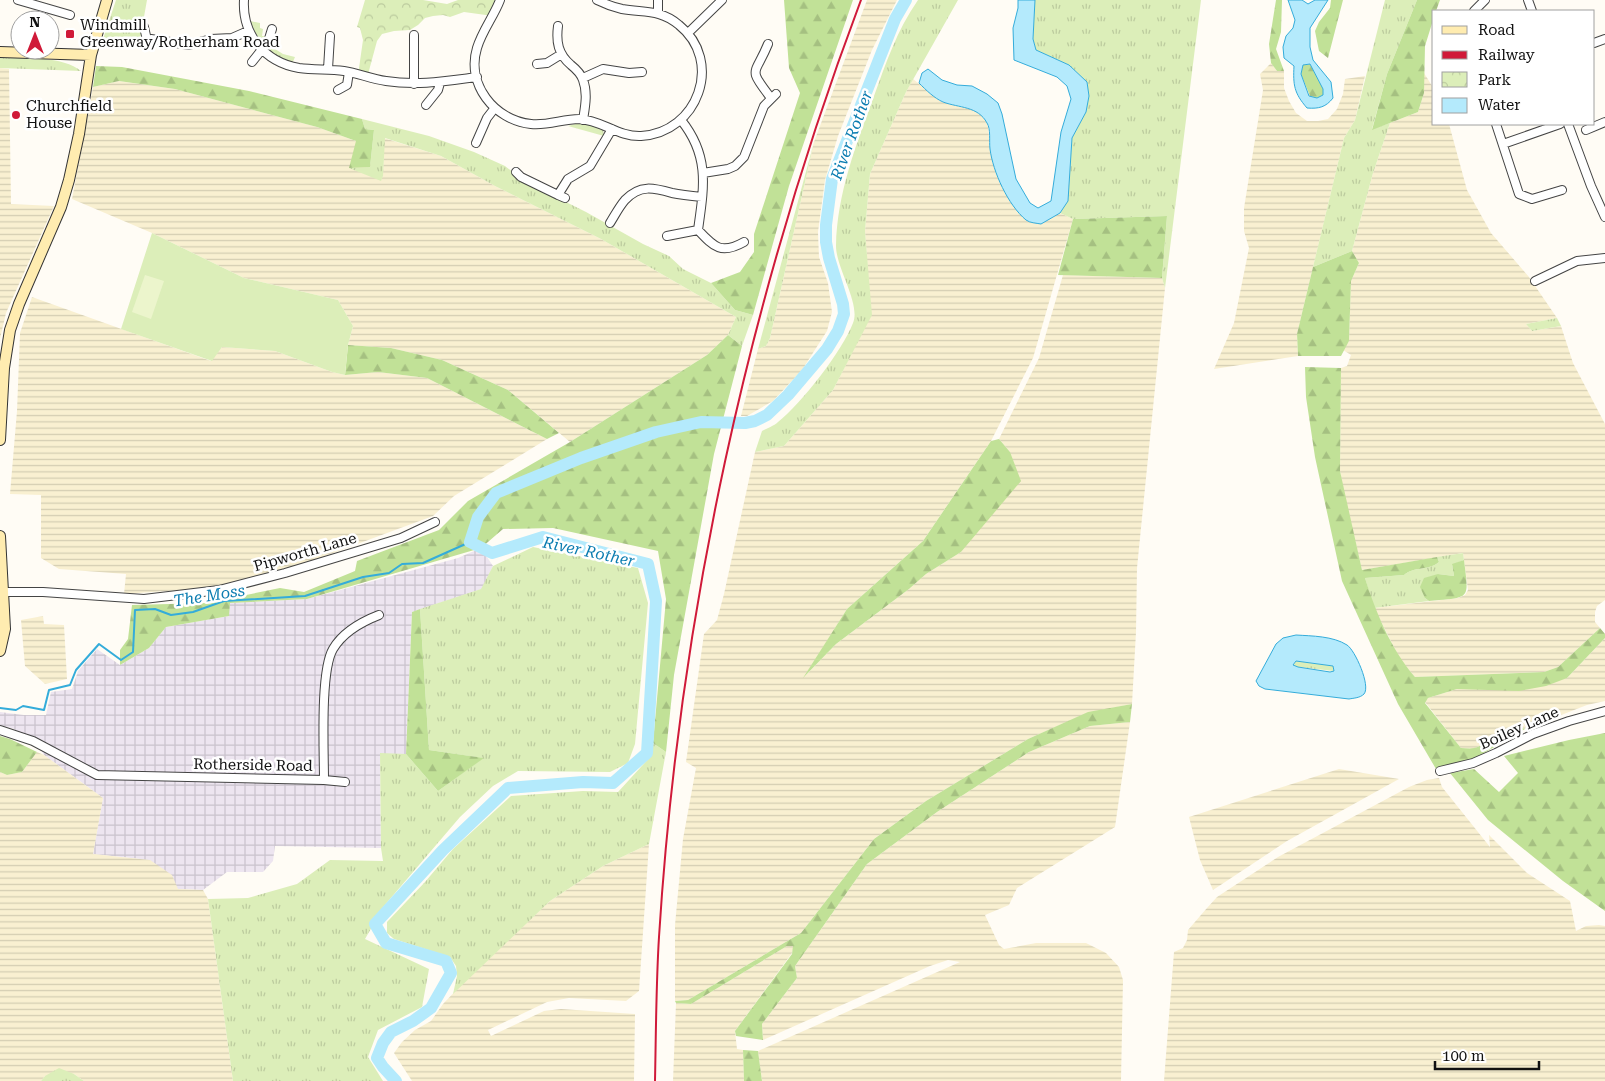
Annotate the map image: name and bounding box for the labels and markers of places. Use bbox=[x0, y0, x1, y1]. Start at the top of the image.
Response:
place label: Windmill Greenway/Rotherham Road bbox=[80, 16, 280, 51]
marker: Windmill Greenway/Rotherham Road bbox=[64, 28, 76, 40]
place label: Churchfield House bbox=[26, 97, 113, 132]
marker: Churchfield House bbox=[10, 109, 22, 121]

